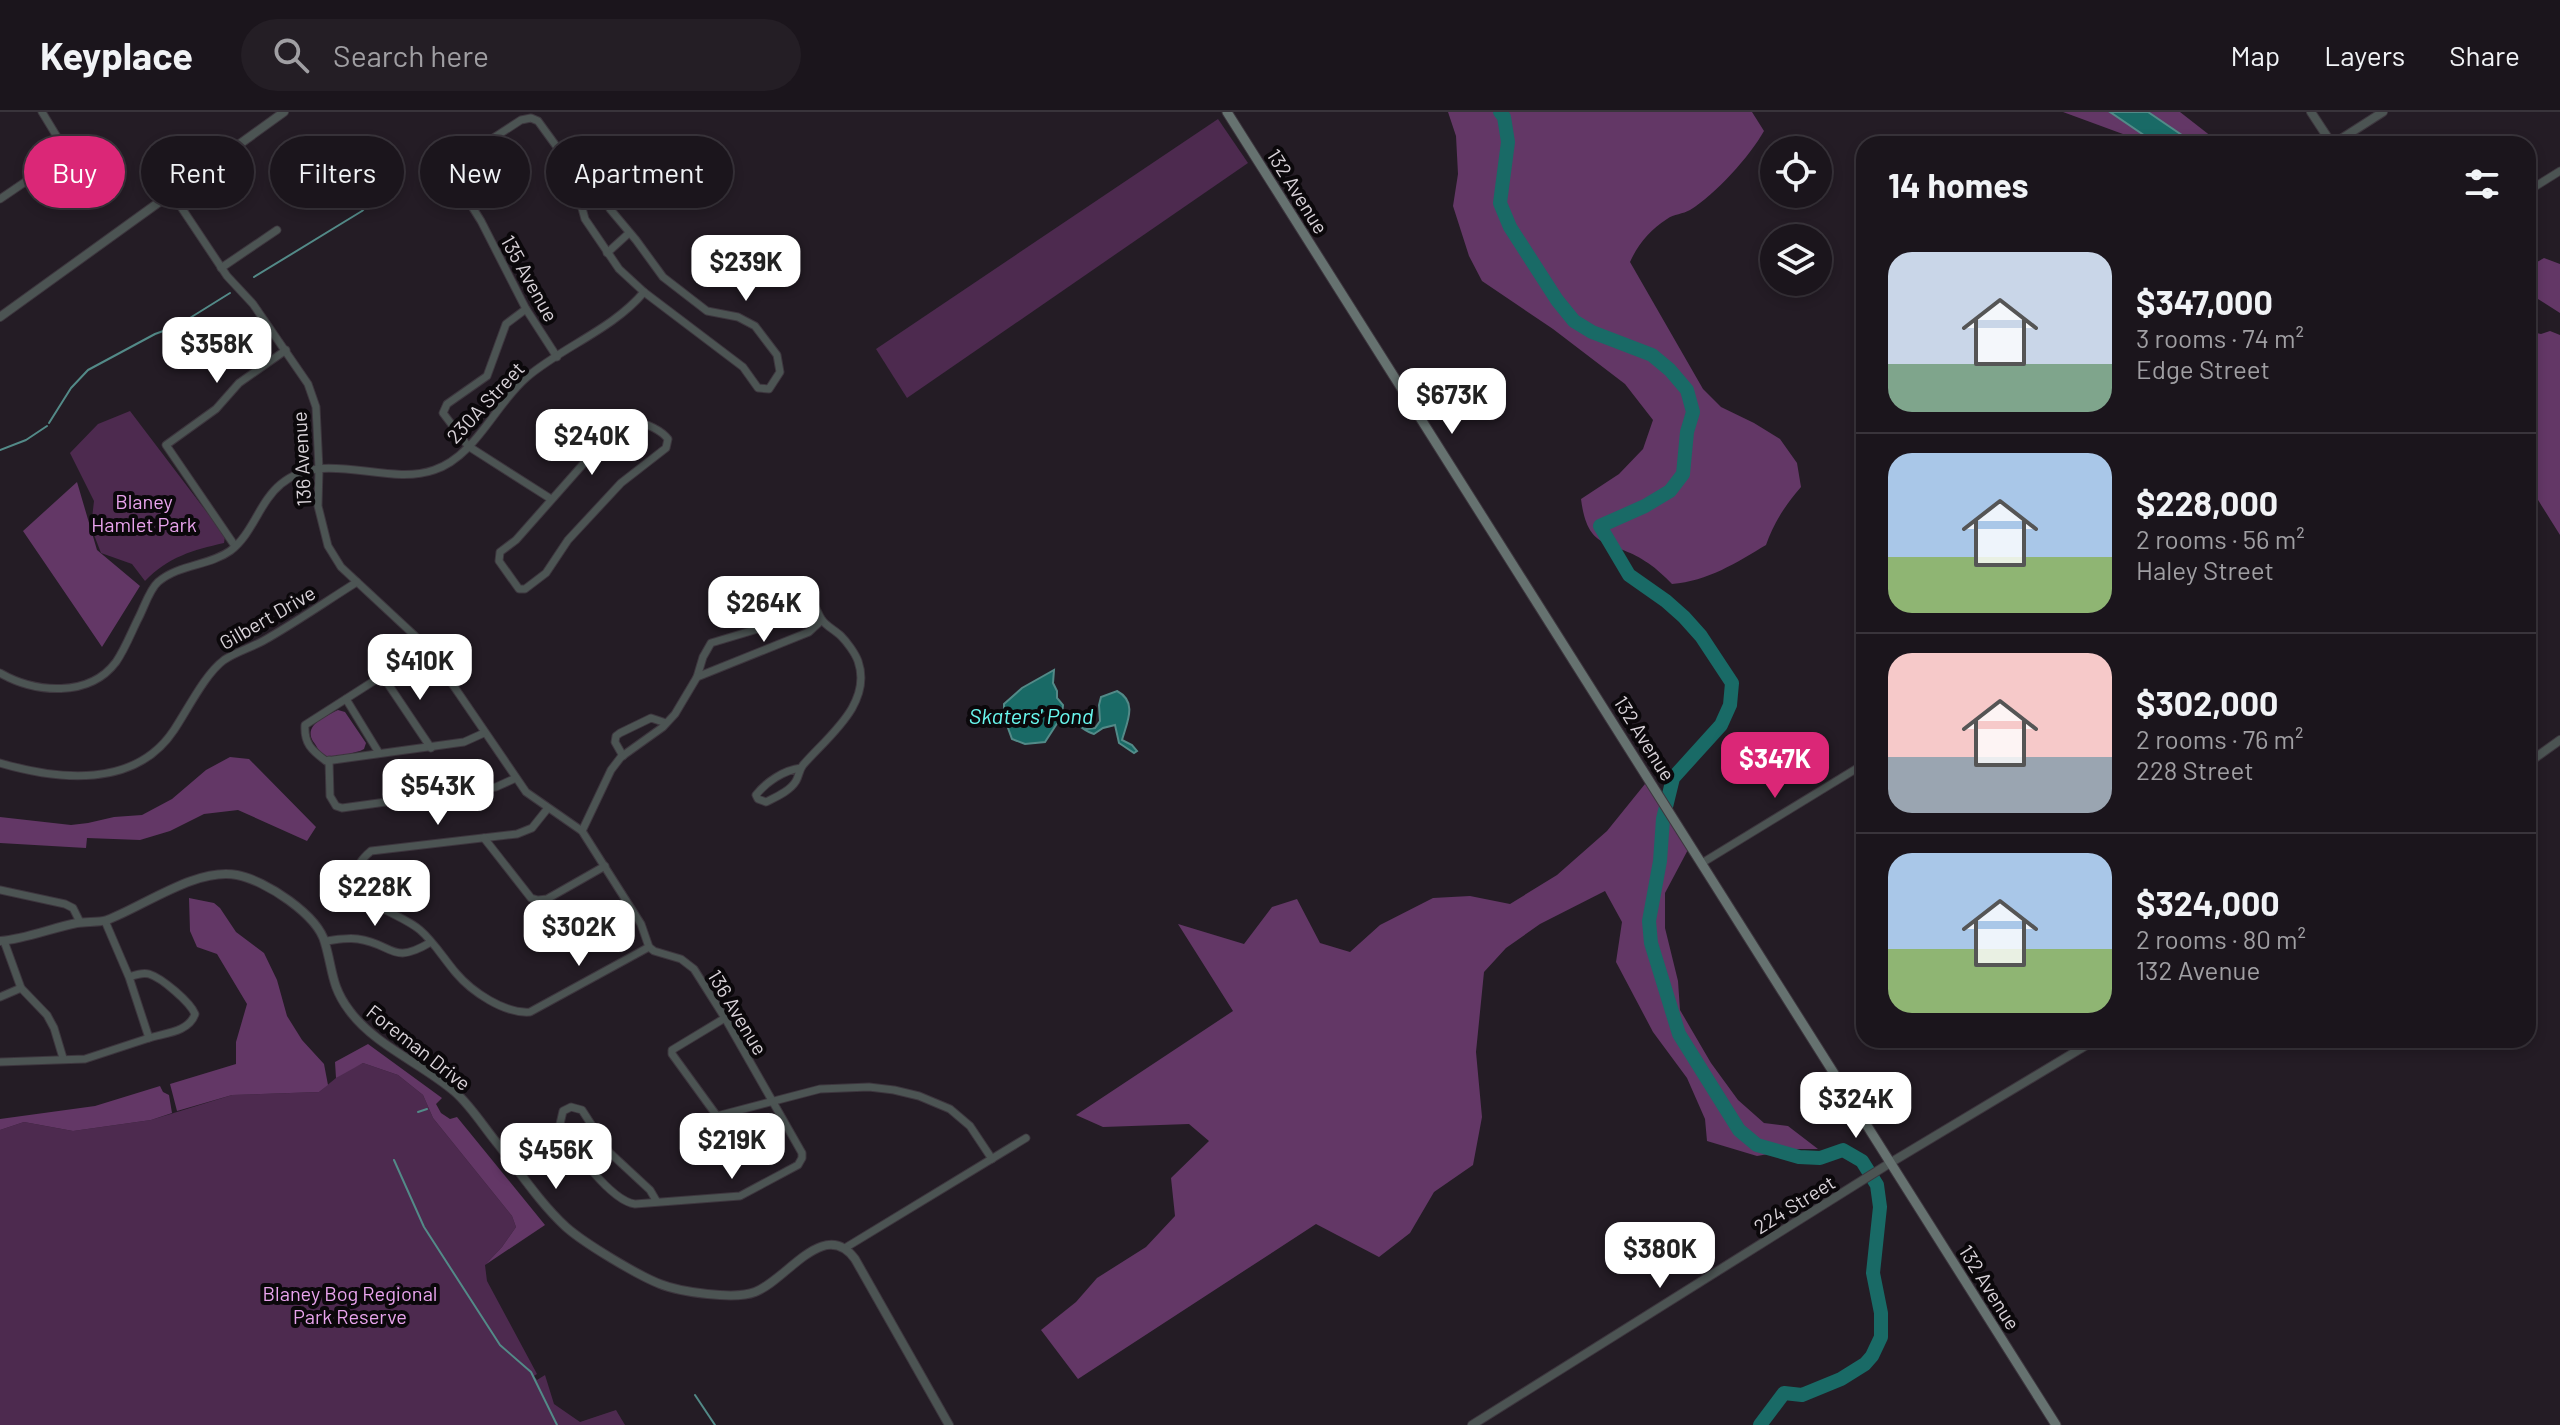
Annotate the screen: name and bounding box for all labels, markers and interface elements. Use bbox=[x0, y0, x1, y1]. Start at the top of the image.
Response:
search box bbox=[241, 19, 801, 91]
text: Keyplace bbox=[40, 32, 193, 78]
icon: search bbox=[269, 33, 313, 77]
text: Search here bbox=[333, 37, 489, 73]
text: Map bbox=[2230, 38, 2280, 72]
text: Layers bbox=[2324, 38, 2405, 72]
text: Share bbox=[2449, 38, 2520, 72]
chip: Buy bbox=[24, 136, 125, 208]
chip: Rent bbox=[141, 136, 254, 208]
chip: Filters bbox=[270, 136, 404, 208]
chip: New bbox=[420, 136, 530, 208]
chip: Apartment bbox=[546, 136, 733, 208]
map controls bbox=[1760, 136, 1832, 296]
button: locate bbox=[1760, 136, 1832, 208]
street label: 132 Avenue bbox=[1262, 144, 1334, 238]
icon: filters bbox=[2460, 162, 2504, 206]
text: 14 homes bbox=[1888, 164, 2029, 205]
button: layers bbox=[1760, 224, 1832, 296]
street label: 135 Avenue bbox=[496, 231, 564, 325]
pin: $239K bbox=[690, 235, 802, 303]
text: $239K bbox=[709, 245, 783, 276]
text: $347,000 bbox=[2136, 281, 2273, 322]
icon: home bbox=[1952, 284, 2048, 380]
pin: $358K bbox=[161, 317, 273, 385]
text: 3 rooms · 74 m² bbox=[2136, 322, 2304, 353]
text: $358K bbox=[180, 327, 254, 358]
text: Edge Street bbox=[2136, 353, 2270, 384]
street label: 230A Street bbox=[441, 356, 529, 448]
pin: $673K bbox=[1396, 368, 1508, 436]
text: $673K bbox=[1416, 378, 1488, 409]
pin: $240K bbox=[536, 409, 648, 477]
street label: 136 Avenue bbox=[287, 411, 315, 507]
text: $240K bbox=[554, 419, 630, 450]
text: $228,000 bbox=[2136, 482, 2278, 523]
icon: home bbox=[1952, 485, 2048, 581]
park label: Blaney Hamlet Park bbox=[91, 489, 197, 536]
text: 2 rooms · 56 m² bbox=[2136, 523, 2305, 554]
text: Haley Street bbox=[2136, 554, 2274, 585]
pin: $264K bbox=[708, 576, 820, 644]
street label: Gilbert Drive bbox=[215, 580, 319, 654]
text: $264K bbox=[726, 586, 802, 617]
pin: $410K bbox=[364, 634, 476, 702]
text: $410K bbox=[386, 644, 454, 675]
text: $302,000 bbox=[2136, 682, 2279, 723]
icon: home bbox=[1952, 685, 2048, 781]
street label: 132 Avenue bbox=[1609, 691, 1681, 785]
water label: Skaters' Pond bbox=[969, 702, 1094, 728]
text: 2 rooms · 76 m² bbox=[2136, 723, 2304, 754]
pin: $347K bbox=[1719, 732, 1831, 800]
text: $347K bbox=[1739, 742, 1811, 773]
text: 228 Street bbox=[2136, 754, 2254, 785]
pin: $543K bbox=[382, 759, 494, 827]
text: $543K bbox=[401, 769, 475, 800]
pin: $228K bbox=[319, 860, 431, 928]
text: $228K bbox=[338, 870, 412, 901]
text: $324,000 bbox=[2136, 882, 2280, 923]
icon: home bbox=[1952, 885, 2048, 981]
pin: $302K bbox=[523, 900, 635, 968]
text: $302K bbox=[542, 910, 616, 941]
text: 2 rooms · 80 m² bbox=[2136, 923, 2306, 954]
text: 132 Avenue bbox=[2136, 954, 2260, 985]
street label: 136 Avenue bbox=[703, 965, 773, 1059]
street label: Foreman Drive bbox=[362, 999, 476, 1095]
pin: $324K bbox=[1800, 1072, 1912, 1140]
text: $324K bbox=[1818, 1082, 1894, 1113]
pin: $219K bbox=[676, 1113, 788, 1181]
pin: $456K bbox=[500, 1123, 612, 1191]
text: $219K bbox=[698, 1123, 766, 1154]
text: $456K bbox=[519, 1133, 593, 1164]
street label: 224 Street bbox=[1749, 1170, 1839, 1238]
pin: $380K bbox=[1604, 1222, 1716, 1290]
text: $380K bbox=[1623, 1232, 1697, 1263]
street label: 132 Avenue bbox=[1954, 1240, 2026, 1334]
park label: Blaney Bog Regional Park Reserve bbox=[263, 1281, 437, 1328]

